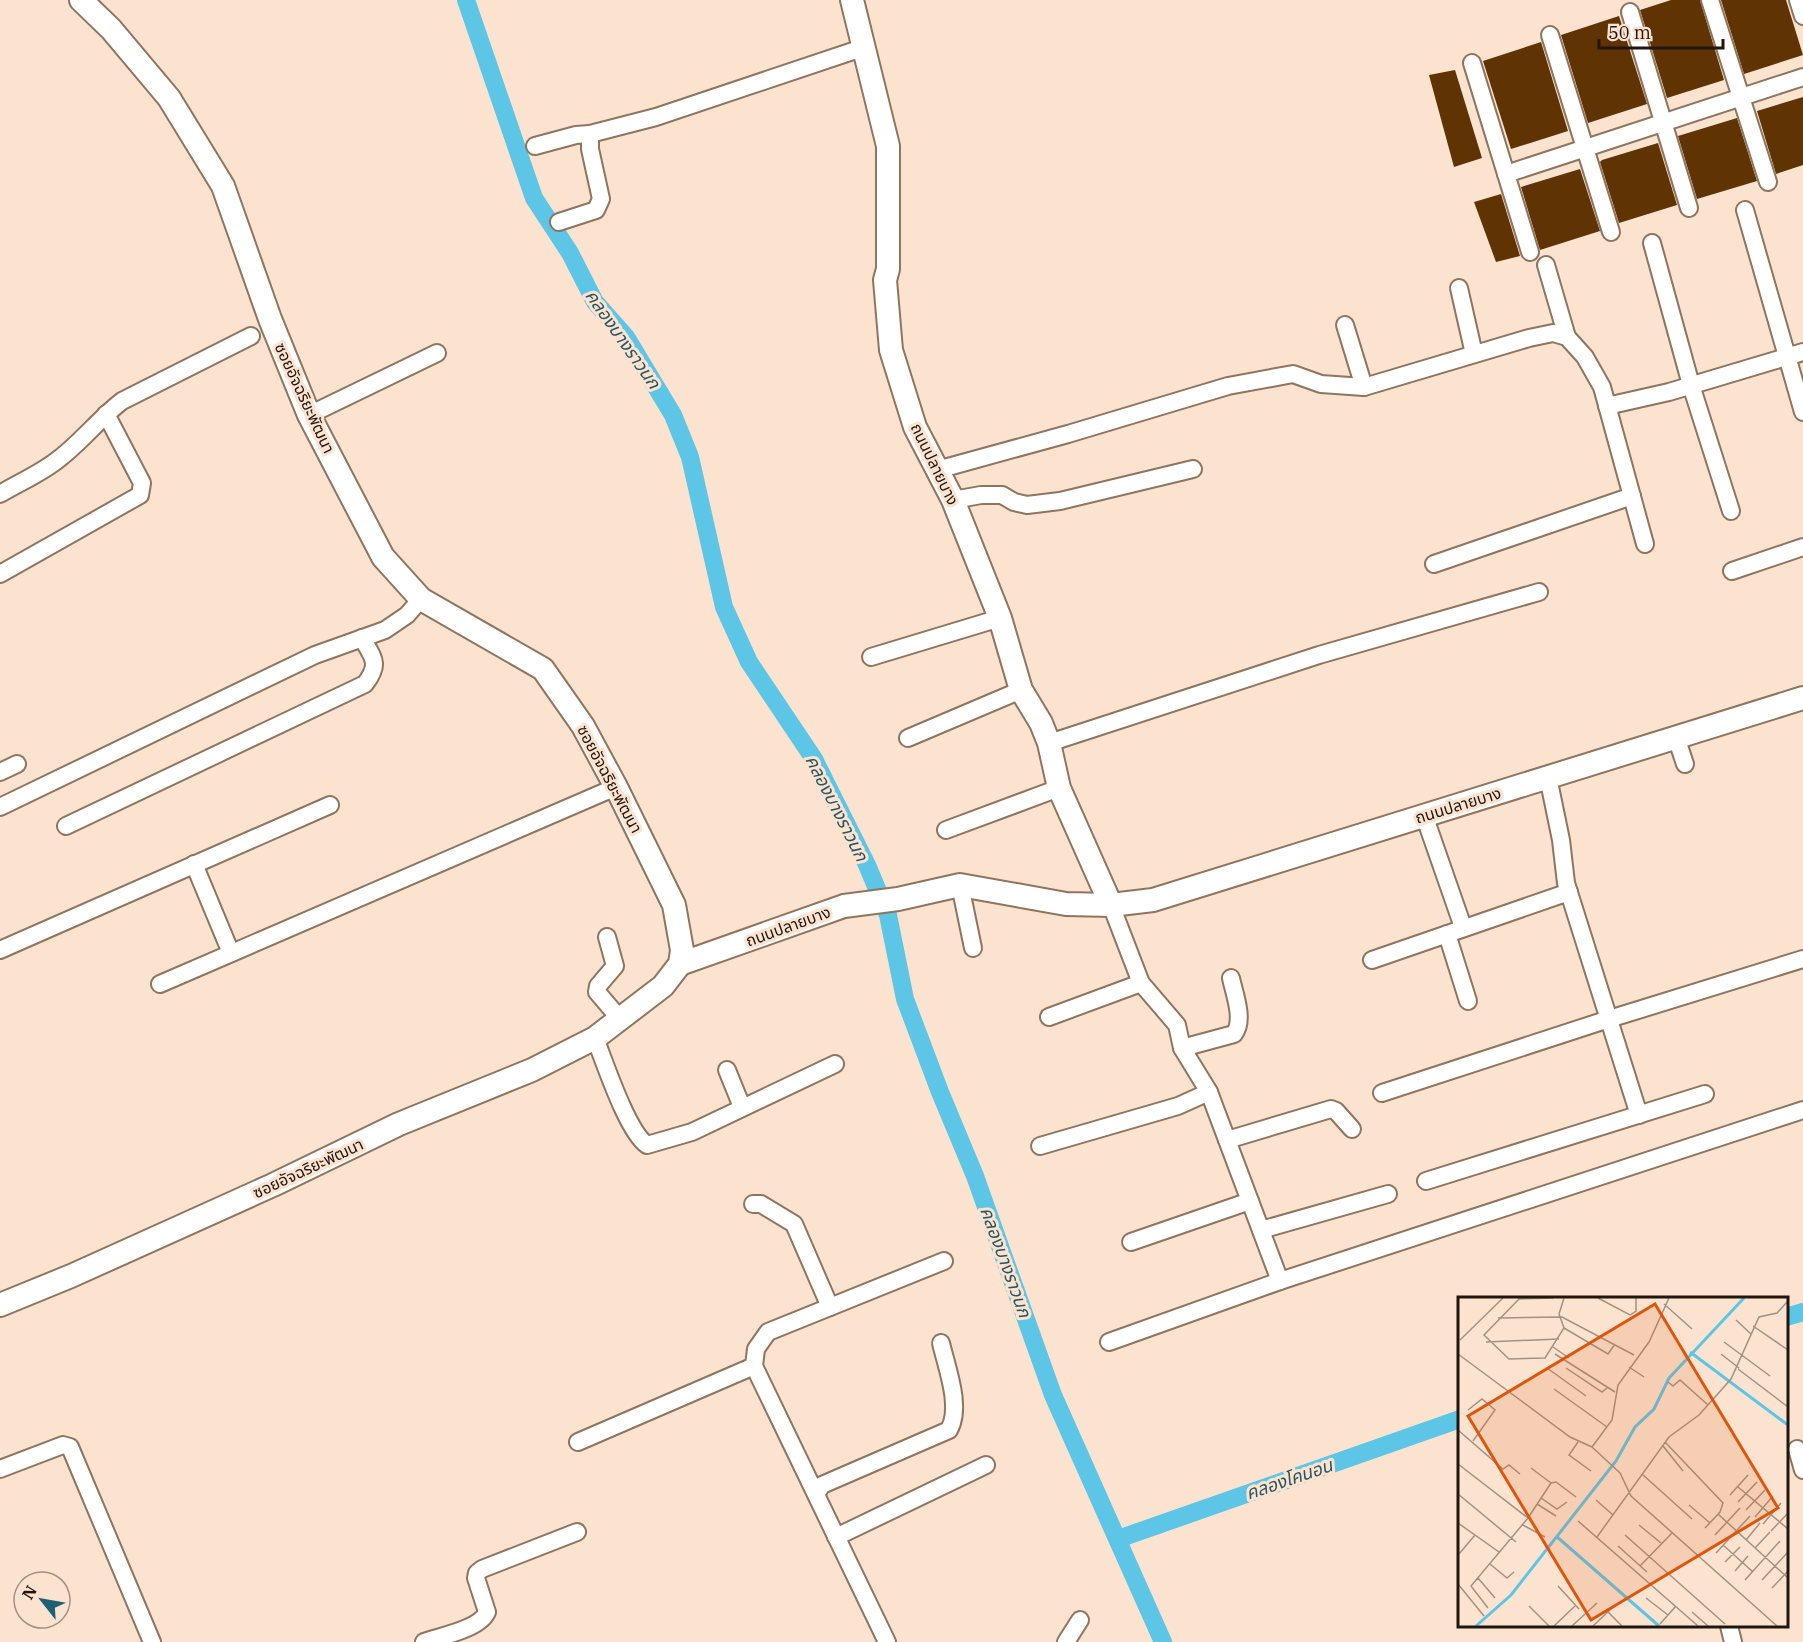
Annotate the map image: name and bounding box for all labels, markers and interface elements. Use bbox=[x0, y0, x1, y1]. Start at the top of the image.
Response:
scale bar bbox=[1599, 12, 1724, 50]
text: 50 m bbox=[1608, 21, 1651, 44]
water label: คลองบางราวนก bbox=[580, 285, 666, 394]
street label: ซอยอัจฉริยะพัฒนา bbox=[271, 340, 339, 456]
street label: ถนนปลายบาง bbox=[907, 420, 963, 508]
street label: ซอยอัจฉริยะพัฒนา bbox=[573, 722, 647, 836]
water label: คลองบางราวนก bbox=[800, 751, 874, 866]
street label: ถนนปลายบาง bbox=[1413, 782, 1503, 828]
street label: ถนนปลายบาง bbox=[743, 901, 833, 951]
street label: ซอยอัจฉริยะพัฒนา bbox=[250, 1134, 366, 1202]
water label: คลองบางราวนก bbox=[975, 1204, 1037, 1322]
inset map bbox=[1458, 1297, 1788, 1627]
water label: คลองโคนอน bbox=[1243, 1453, 1336, 1505]
north arrow bbox=[12, 1570, 72, 1630]
text: N bbox=[17, 1582, 41, 1603]

